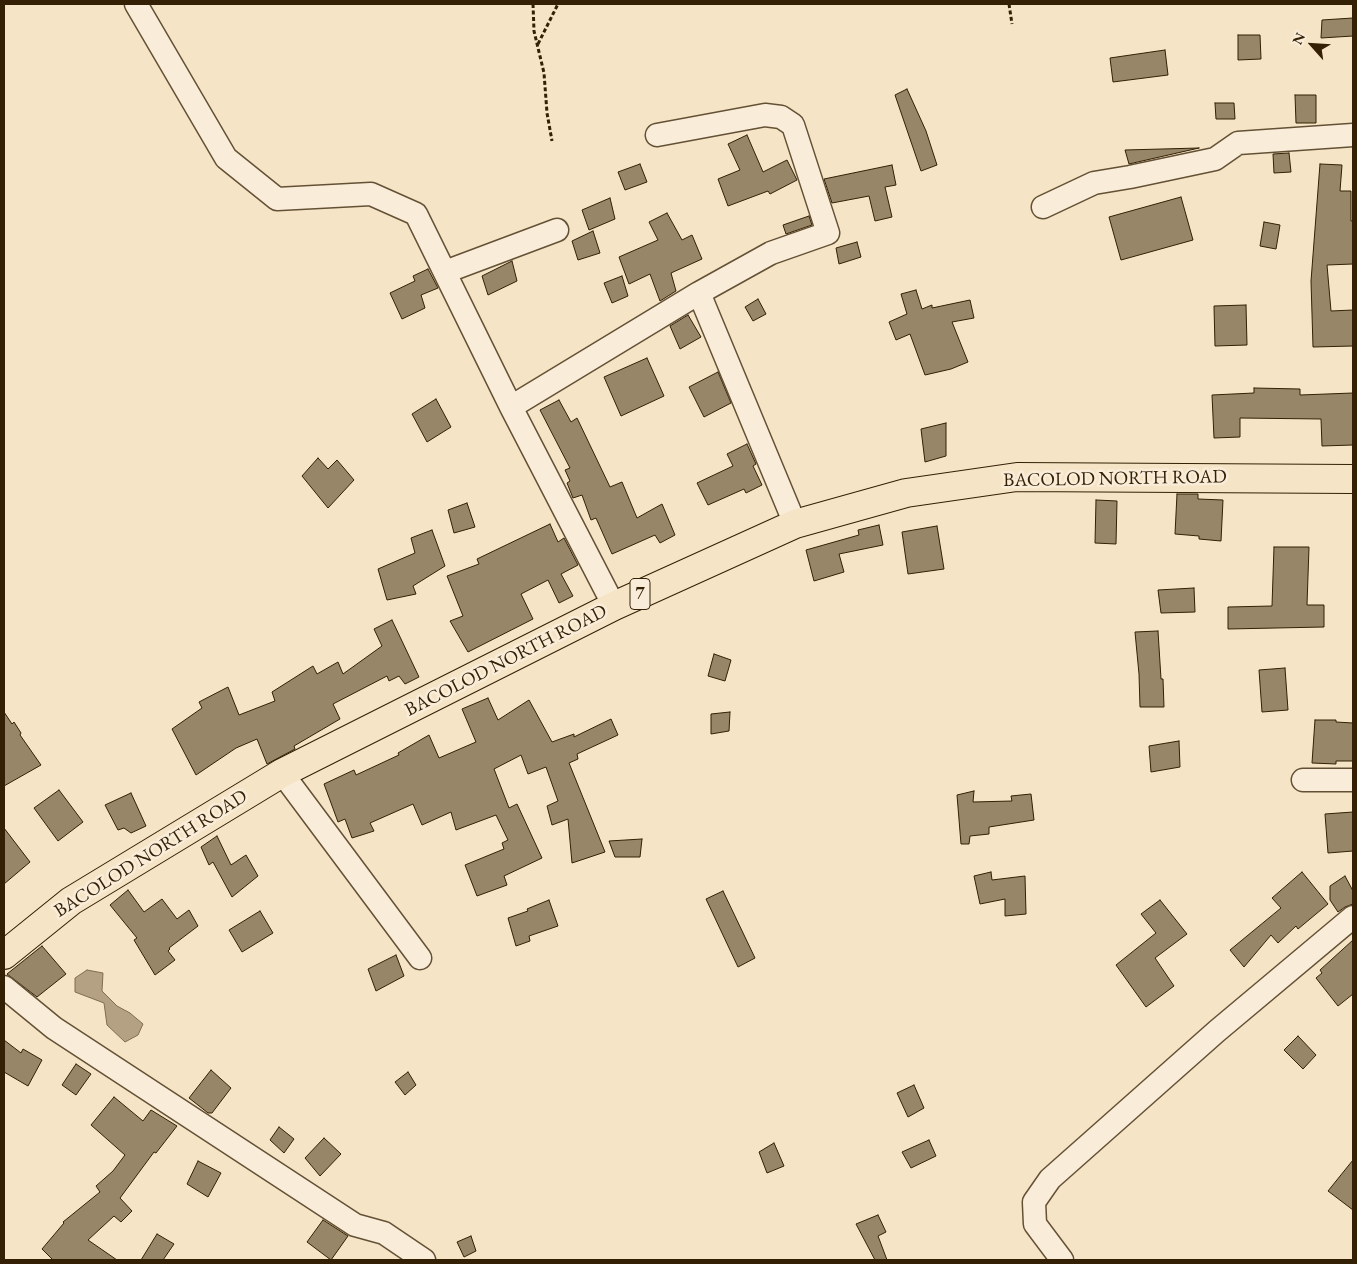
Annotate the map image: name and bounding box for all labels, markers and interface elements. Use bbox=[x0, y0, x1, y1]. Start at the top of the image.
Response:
north arrow bbox=[1287, 20, 1337, 70]
text: N bbox=[1288, 29, 1309, 47]
street label: BACOLOD NORTH ROAD bbox=[1003, 466, 1227, 492]
road number: 7 bbox=[630, 578, 650, 610]
street label: BACOLOD NORTH ROAD bbox=[401, 600, 611, 722]
street label: BACOLOD NORTH ROAD bbox=[50, 785, 252, 923]

